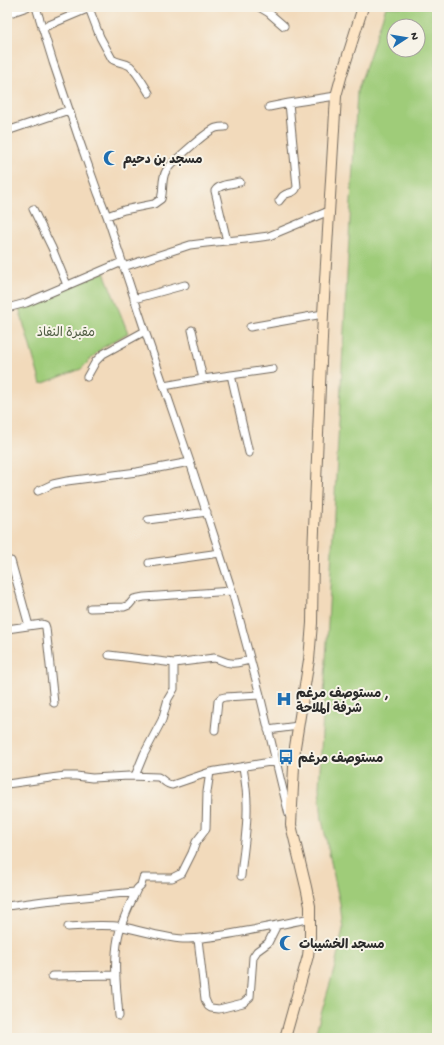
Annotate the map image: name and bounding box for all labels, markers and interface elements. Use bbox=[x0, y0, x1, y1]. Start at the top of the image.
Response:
north arrow bbox=[386, 18, 426, 58]
text: N bbox=[407, 32, 420, 41]
mosque icon: مسجد بن دحيم bbox=[102, 149, 120, 167]
place label: مسجد بن دحيم bbox=[123, 153, 203, 169]
park label: مقبرة النفاذ bbox=[37, 326, 95, 341]
place label: مستوصف مرغم , شرفة الملاحة bbox=[296, 687, 388, 717]
hospital icon: مستوصف مرغم , شرفة الملاحة bbox=[275, 690, 293, 708]
bus stop icon: مستوصف مرغم bbox=[277, 748, 295, 766]
place label: مستوصف مرغم bbox=[298, 752, 383, 768]
mosque icon: مسجد الخشيبات bbox=[278, 934, 296, 952]
place label: مسجد الخشيبات bbox=[299, 938, 385, 953]

